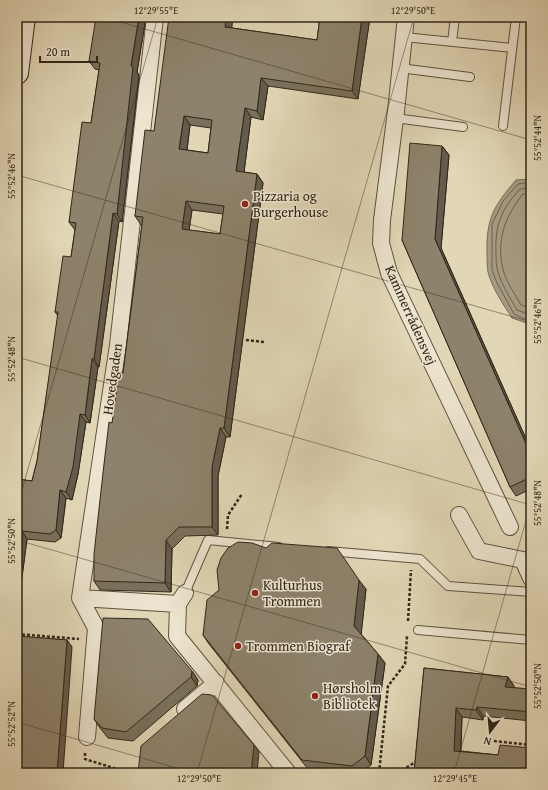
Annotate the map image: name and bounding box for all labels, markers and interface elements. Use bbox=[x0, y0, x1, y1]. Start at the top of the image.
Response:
text: 12°29'55"E bbox=[134, 3, 178, 18]
text: 12°29'50"E bbox=[391, 3, 435, 18]
scale bar bbox=[40, 38, 97, 64]
text: 20 m bbox=[46, 43, 70, 60]
text: 55°52'44"N bbox=[530, 115, 545, 161]
text: 55°52'46"N bbox=[4, 153, 19, 199]
place label: Pizzaria og Burgerhouse bbox=[253, 186, 329, 222]
marker: Pizzaria og Burgerhouse bbox=[240, 199, 250, 209]
street label: Kammerrådensvej bbox=[380, 262, 442, 368]
text: 55°52'46"N bbox=[530, 298, 545, 344]
text: 55°52'48"N bbox=[4, 336, 19, 382]
street label: Hovedgaden bbox=[97, 342, 127, 416]
text: 55°52'48"N bbox=[530, 480, 545, 526]
text: 55°52'50"N bbox=[4, 518, 19, 564]
place label: Kulturhus Trommen bbox=[263, 575, 322, 611]
marker: Kulturhus Trommen bbox=[250, 588, 260, 598]
place label: Trommen Biograf bbox=[246, 636, 351, 656]
marker: Trommen Biograf bbox=[233, 641, 243, 651]
text: 55°52'50"N bbox=[530, 663, 545, 709]
place label: Hørsholm Bibliotek bbox=[323, 678, 382, 714]
marker: Hørsholm Bibliotek bbox=[310, 691, 320, 701]
text: 55°52'52"N bbox=[4, 701, 19, 747]
north arrow bbox=[470, 712, 510, 752]
text: N bbox=[481, 733, 493, 750]
text: 12°29'50"E bbox=[177, 771, 221, 786]
text: 12°29'45"E bbox=[433, 771, 477, 786]

